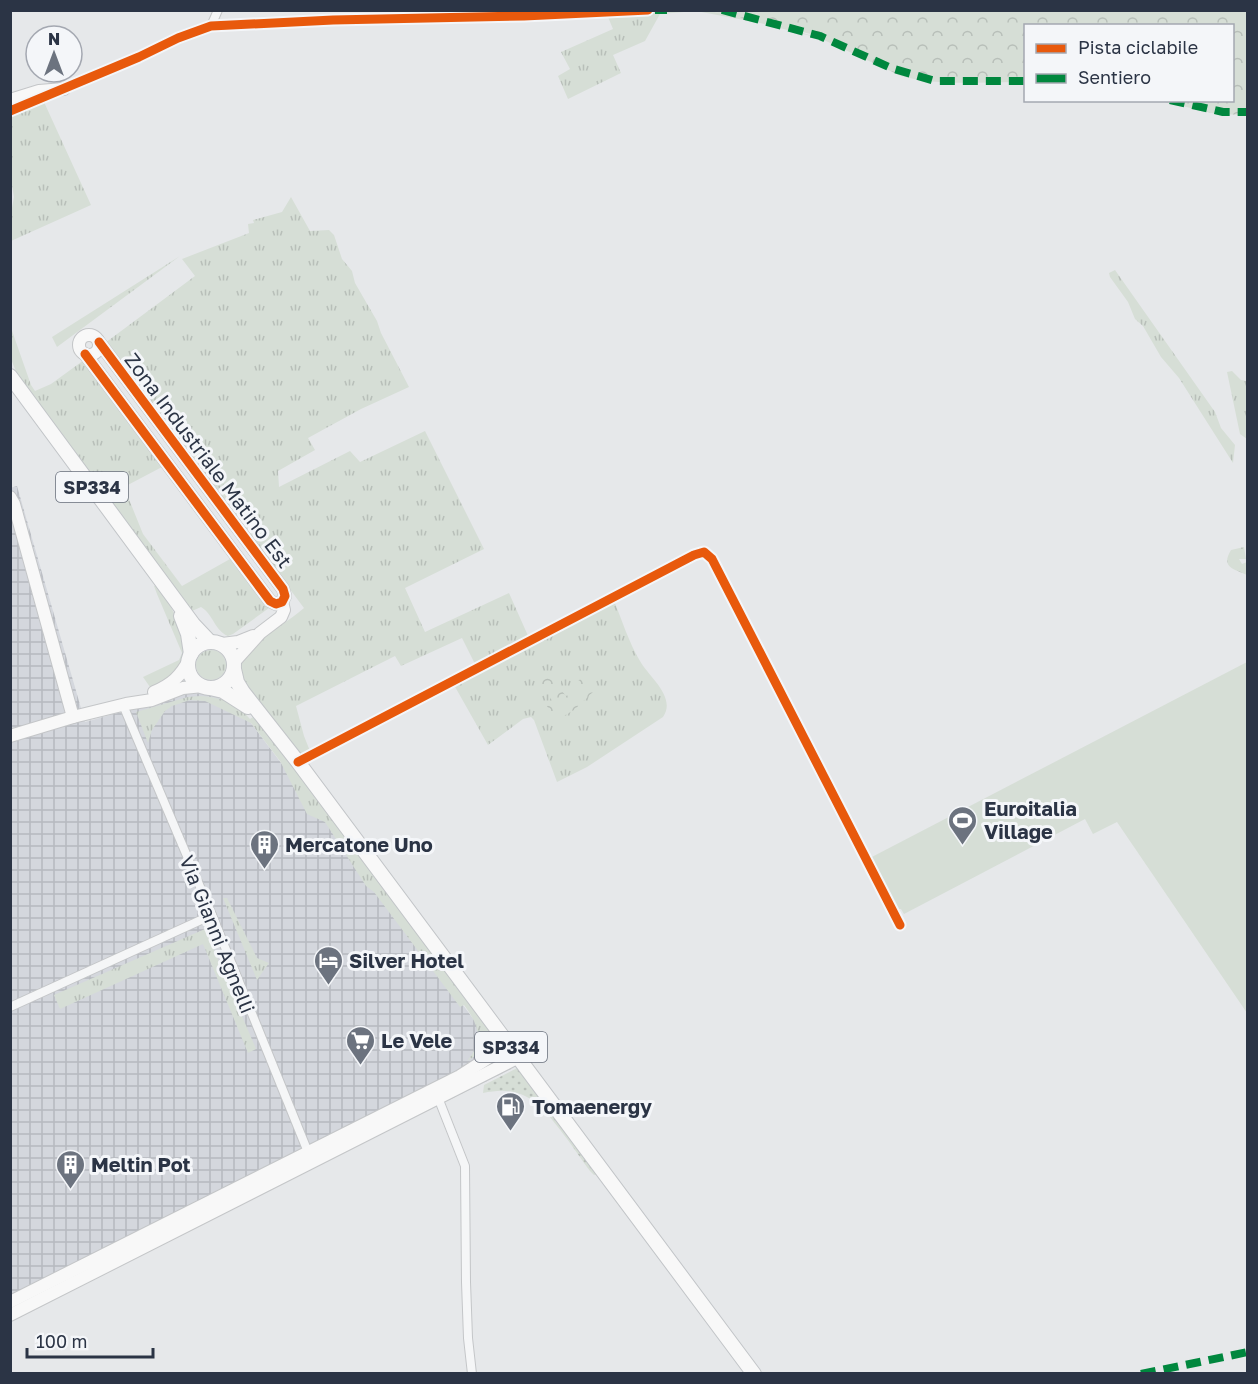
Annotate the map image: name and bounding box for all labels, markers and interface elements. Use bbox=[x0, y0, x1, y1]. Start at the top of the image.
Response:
north arrow bbox=[24, 24, 84, 84]
legend bbox=[1024, 24, 1234, 102]
text: N bbox=[48, 29, 60, 49]
text: Pista ciclabile bbox=[1078, 36, 1198, 58]
text: Sentiero bbox=[1078, 66, 1151, 88]
street label: Zona Industriale Matino Est bbox=[120, 348, 298, 572]
road number: SP334 bbox=[56, 472, 128, 502]
place label: Euroitalia Village bbox=[984, 796, 1077, 843]
sports icon: Euroitalia Village bbox=[947, 804, 979, 846]
building icon: Mercatone Uno bbox=[248, 828, 280, 870]
place label: Mercatone Uno bbox=[285, 832, 433, 856]
street label: Via Gianni Agnelli bbox=[175, 851, 261, 1017]
hotel icon: Silver Hotel bbox=[312, 944, 344, 986]
place label: Silver Hotel bbox=[349, 948, 464, 972]
supermarket icon: Le Vele bbox=[344, 1024, 376, 1066]
place label: Le Vele bbox=[381, 1028, 453, 1052]
road number: SP334 bbox=[475, 1032, 547, 1062]
fuel station icon: Tomaenergy bbox=[495, 1090, 527, 1132]
place label: Tomaenergy bbox=[532, 1094, 652, 1118]
building icon: Meltin Pot bbox=[54, 1148, 86, 1190]
place label: Meltin Pot bbox=[91, 1152, 191, 1176]
scale bar bbox=[27, 1321, 153, 1359]
text: 100 m bbox=[36, 1330, 87, 1352]

